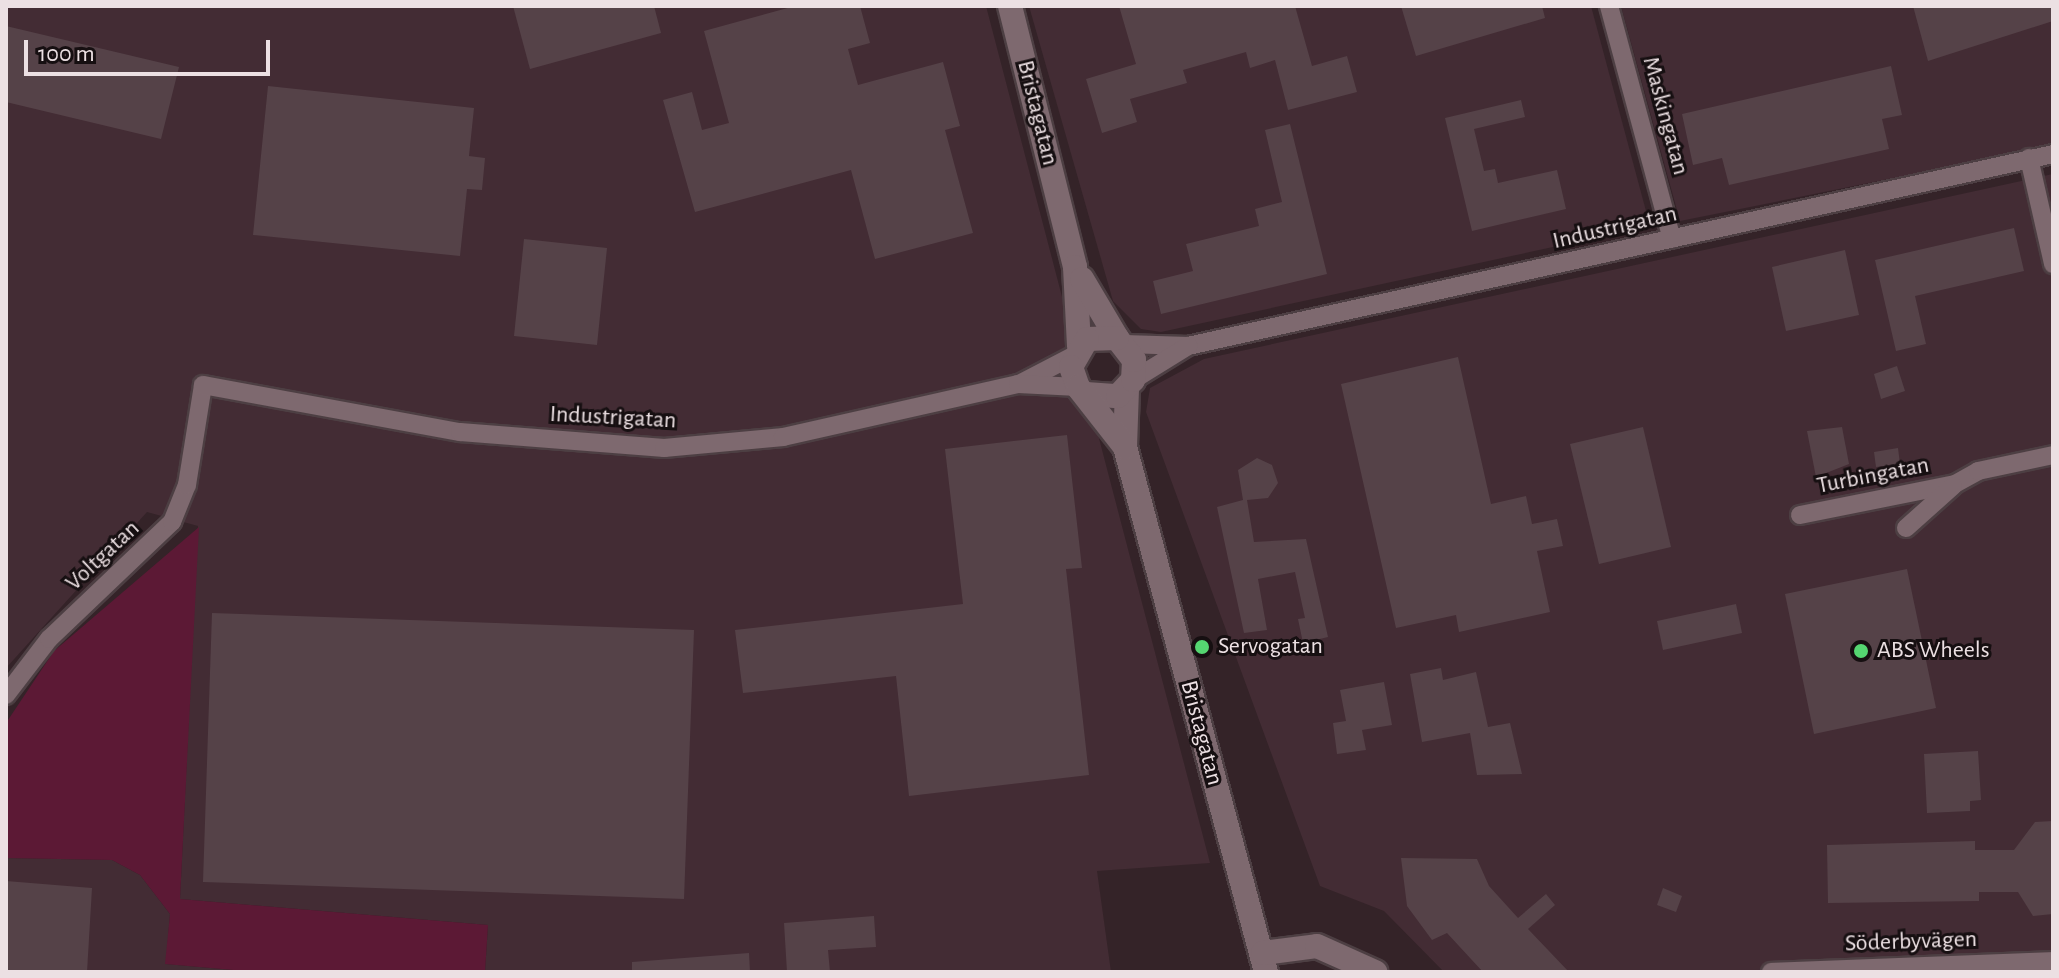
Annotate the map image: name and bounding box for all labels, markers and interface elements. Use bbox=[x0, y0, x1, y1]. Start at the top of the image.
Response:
scale bar bbox=[28, 24, 274, 74]
text: 100 m bbox=[38, 42, 95, 66]
street label: Maskingatan bbox=[1635, 54, 1695, 178]
street label: Bristagatan bbox=[1010, 58, 1064, 168]
street label: Industrigatan bbox=[1550, 200, 1680, 256]
street label: Industrigatan bbox=[549, 400, 677, 436]
street label: Turbingatan bbox=[1814, 451, 1932, 501]
street label: Voltgatan bbox=[60, 515, 146, 597]
place label: Servogatan bbox=[1218, 633, 1323, 661]
place label: ABS Wheels bbox=[1877, 637, 1990, 665]
marker: Servogatan bbox=[1193, 638, 1211, 656]
marker: ABS Wheels bbox=[1852, 642, 1870, 660]
street label: Bristagatan bbox=[1173, 678, 1229, 788]
street label: Söderbyvägen bbox=[1844, 925, 1978, 959]

